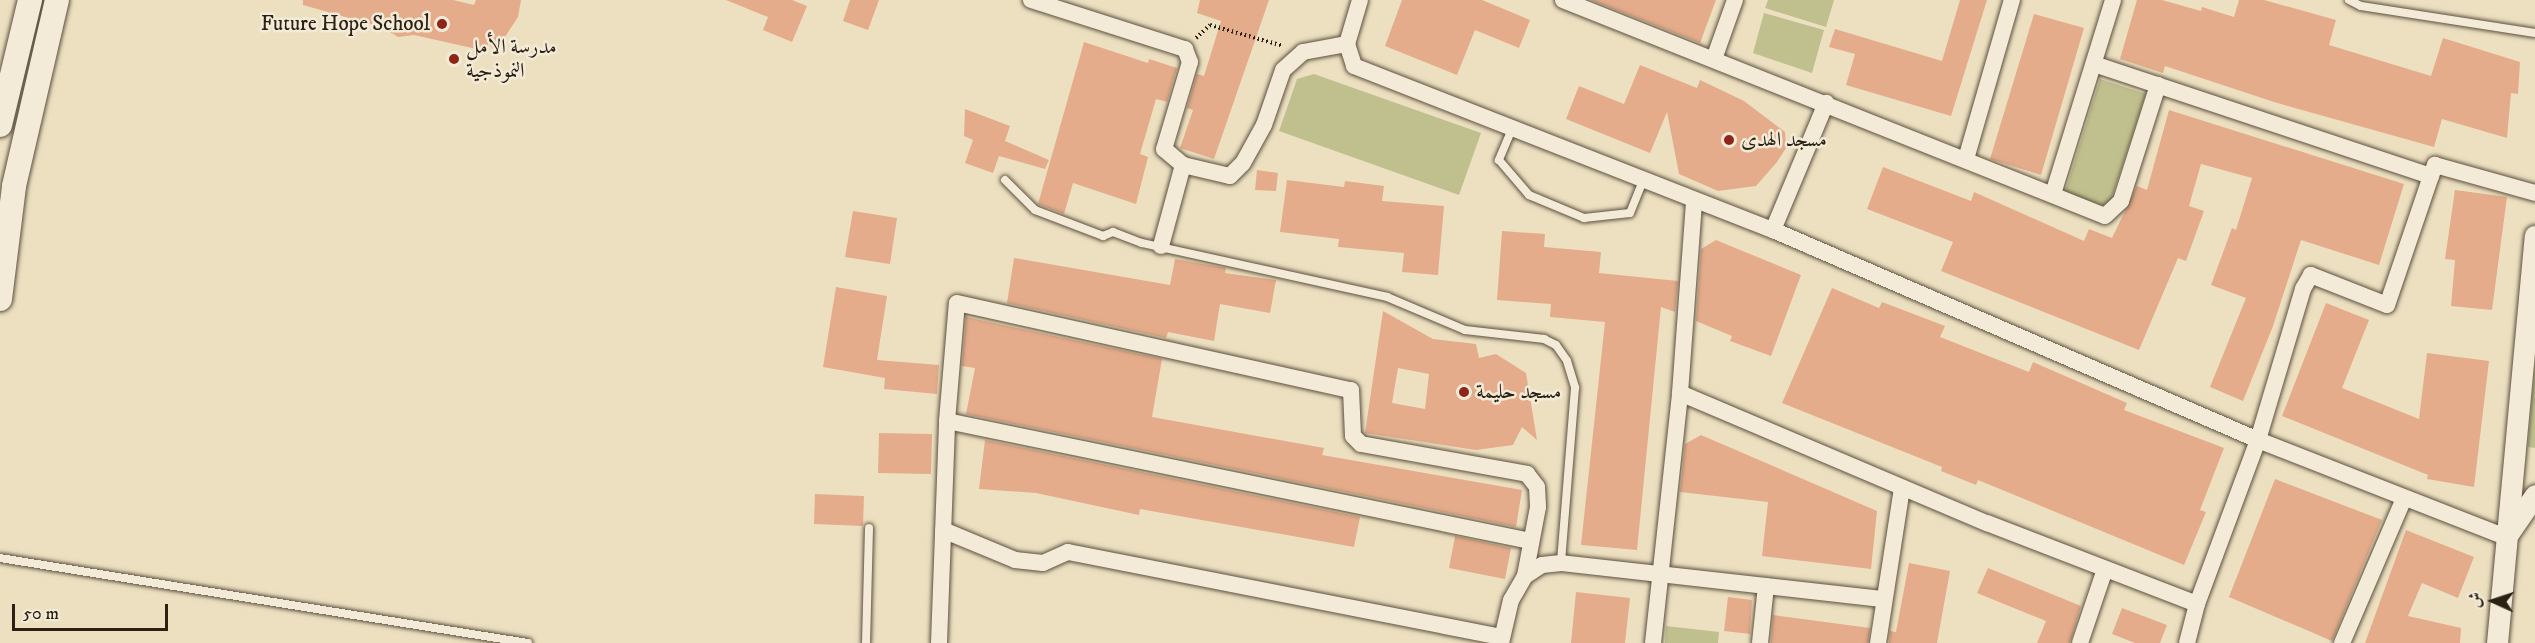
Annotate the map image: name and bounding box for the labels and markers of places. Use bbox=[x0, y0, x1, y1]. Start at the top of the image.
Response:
place label: Future Hope School bbox=[261, 11, 430, 37]
marker: Future Hope School bbox=[435, 17, 449, 31]
place label: مدرسة الأمل النموذجية bbox=[466, 34, 557, 84]
marker: مدرسة الأمل النموذجية bbox=[447, 52, 461, 66]
place label: مسجد الهدى bbox=[1741, 127, 1827, 153]
marker: مسجد الهدى bbox=[1722, 133, 1736, 147]
place label: مسجد حليمة bbox=[1476, 379, 1561, 405]
marker: مسجد حليمة bbox=[1457, 385, 1471, 399]

